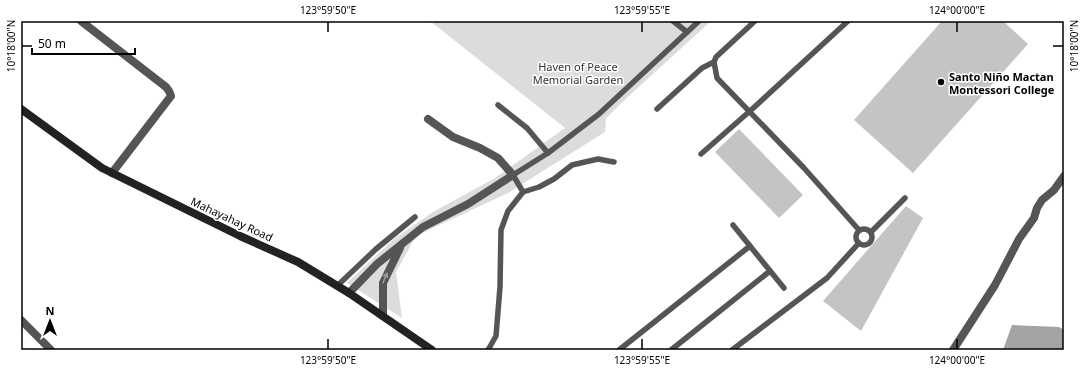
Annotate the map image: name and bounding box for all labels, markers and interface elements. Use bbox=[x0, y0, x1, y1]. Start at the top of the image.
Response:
text: 123°59'50"E bbox=[300, 3, 356, 17]
text: 123°59'55"E bbox=[614, 3, 670, 17]
text: 124°00'00"E bbox=[929, 3, 985, 17]
text: 10°18'00"N bbox=[4, 20, 18, 72]
text: 10°18'00"N bbox=[1067, 20, 1081, 72]
scale bar bbox=[32, 30, 135, 56]
text: 50 m bbox=[38, 35, 66, 52]
park label: Haven of Peace Memorial Garden bbox=[533, 59, 623, 87]
place label: Santo Niño Mactan Montessori College bbox=[949, 69, 1055, 97]
marker: Santo Niño Mactan Montessori College bbox=[936, 77, 946, 87]
street label: Mahayahay Road bbox=[189, 193, 275, 245]
one-way arrow bbox=[382, 272, 389, 284]
north arrow bbox=[30, 301, 70, 341]
text: N bbox=[46, 303, 54, 318]
text: 123°59'50"E bbox=[300, 353, 356, 367]
text: 123°59'55"E bbox=[614, 353, 670, 367]
text: 124°00'00"E bbox=[929, 353, 985, 367]

